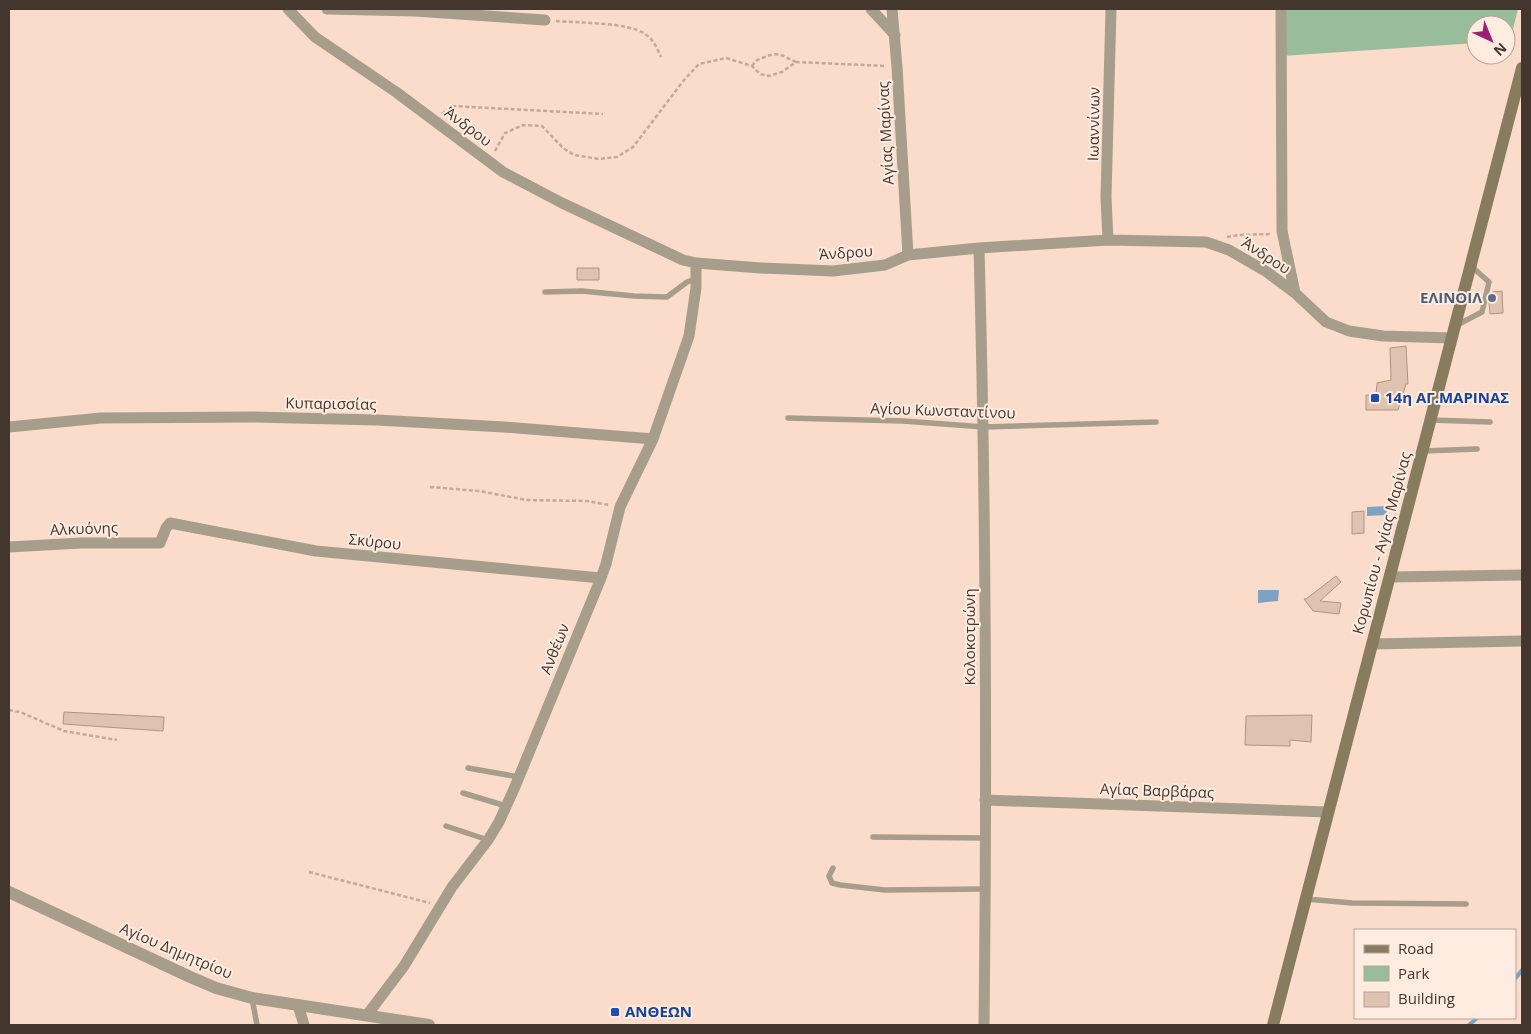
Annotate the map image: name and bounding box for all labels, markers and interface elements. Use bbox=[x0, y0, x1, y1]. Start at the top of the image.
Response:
north arrow bbox=[1466, 15, 1516, 65]
text: N bbox=[1490, 39, 1511, 61]
street label: Αγίας Μαρίνας bbox=[872, 81, 898, 185]
street label: Ιωαννίνων bbox=[1082, 87, 1104, 161]
street label: Άνδρου bbox=[441, 102, 496, 150]
street label: Άνδρου bbox=[1239, 232, 1295, 278]
street label: Άνδρου bbox=[818, 240, 873, 264]
place label: ΕΛΙΝΟΙΛ bbox=[1420, 287, 1482, 307]
marker: ΕΛΙΝΟΙΛ bbox=[1486, 292, 1498, 304]
place label: 14η ΑΓ.ΜΑΡΙΝΑΣ bbox=[1385, 387, 1509, 407]
street label: Κυπαρισσίας bbox=[285, 392, 377, 414]
marker: 14η ΑΓ.ΜΑΡΙΝΑΣ bbox=[1369, 392, 1381, 404]
street label: Αγίου Κωνσταντίνου bbox=[870, 397, 1016, 423]
street label: Κορωπίου - Αγίας Μαρίνας bbox=[1347, 449, 1415, 636]
street label: Αλκυόνης bbox=[50, 517, 118, 539]
street label: Σκύρου bbox=[348, 528, 402, 554]
street label: Κολοκοτρώνη bbox=[959, 588, 979, 686]
street label: Ανθέων bbox=[535, 620, 573, 677]
street label: Αγίας Βαρβάρας bbox=[1100, 778, 1215, 802]
street label: Αγίου Δημητρίου bbox=[117, 917, 236, 983]
legend bbox=[1354, 929, 1516, 1019]
text: Road bbox=[1398, 938, 1434, 958]
text: Park bbox=[1398, 963, 1429, 983]
text: Building bbox=[1398, 988, 1455, 1008]
place label: ΑΝΘΕΩΝ bbox=[625, 1001, 692, 1021]
marker: ΑΝΘΕΩΝ bbox=[609, 1006, 621, 1018]

